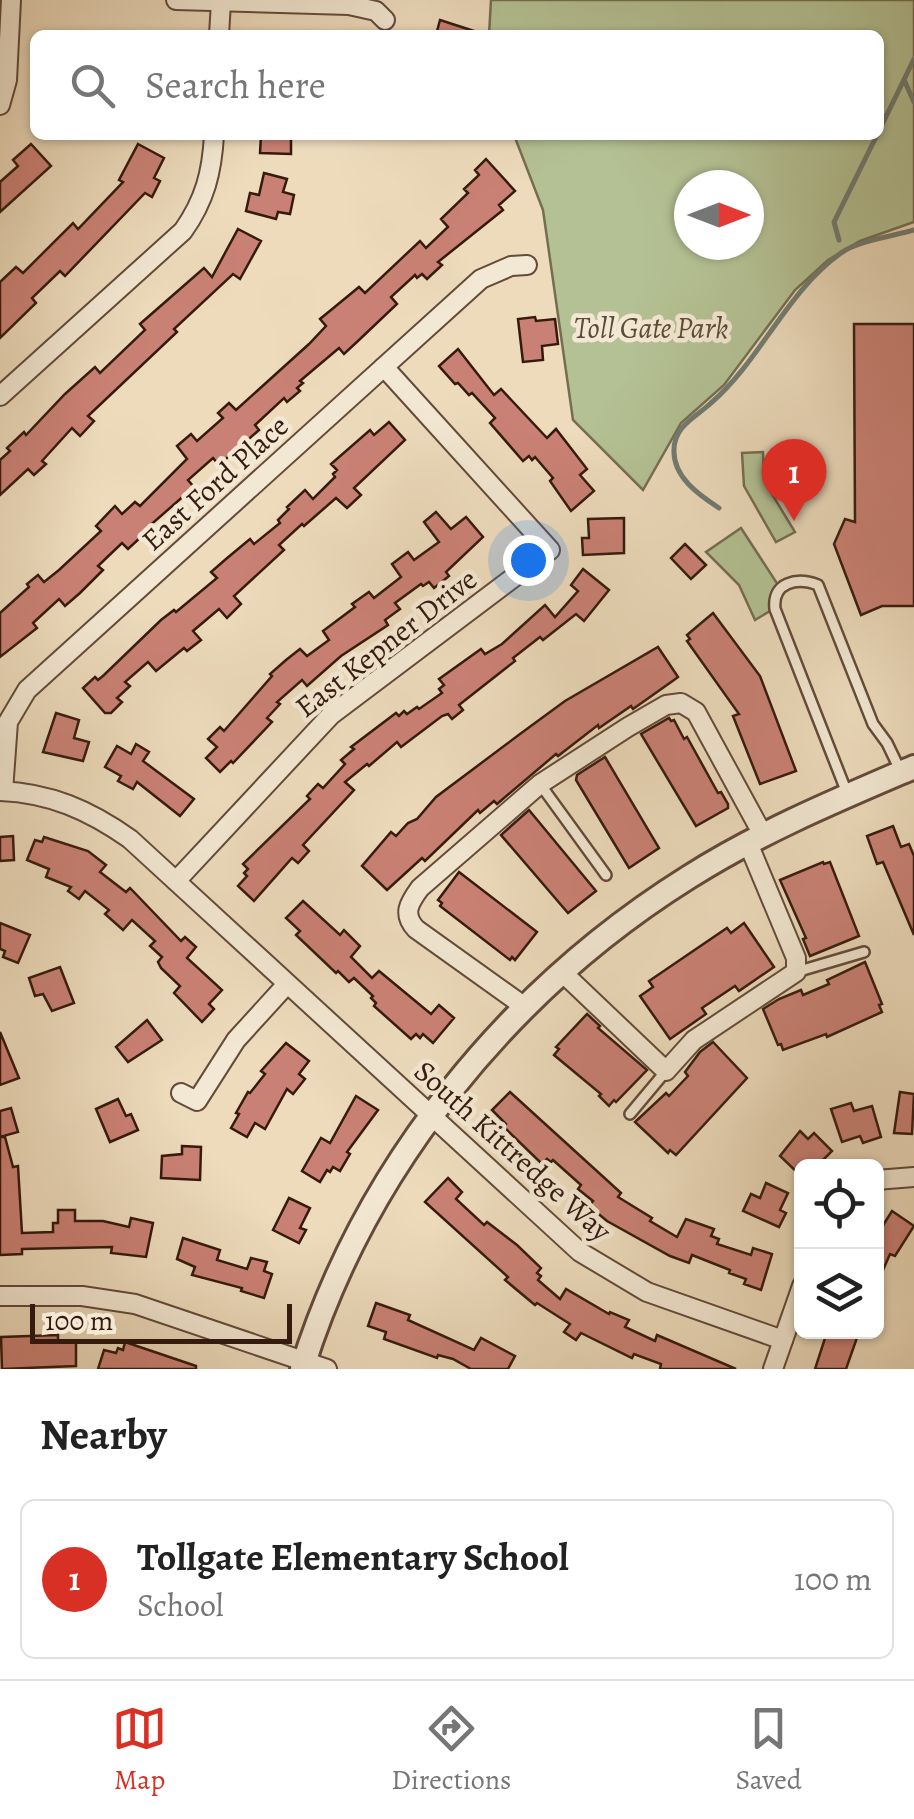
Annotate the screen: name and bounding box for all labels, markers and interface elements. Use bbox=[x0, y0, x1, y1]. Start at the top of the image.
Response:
search box bbox=[30, 30, 884, 140]
icon: search bbox=[65, 58, 120, 113]
text: Search here bbox=[145, 59, 326, 111]
north arrow bbox=[674, 170, 764, 260]
park label: Toll Gate Park bbox=[574, 308, 728, 348]
street label: East Ford Place bbox=[133, 406, 297, 560]
pin: 1 bbox=[762, 438, 826, 521]
your location bbox=[503, 535, 554, 586]
street label: East Kepner Drive bbox=[287, 559, 485, 727]
street label: South Kittredge Way bbox=[406, 1052, 621, 1251]
map controls bbox=[794, 1159, 884, 1339]
button: locate bbox=[794, 1159, 884, 1249]
button: layers bbox=[794, 1249, 884, 1339]
scale bar bbox=[30, 1299, 292, 1344]
text: 100 m bbox=[45, 1302, 113, 1340]
text: Nearby bbox=[40, 1406, 167, 1463]
text: Tollgate Elementary School bbox=[137, 1531, 569, 1583]
text: 1 bbox=[69, 1557, 80, 1601]
text: 100 m bbox=[794, 1557, 872, 1601]
text: School bbox=[137, 1583, 224, 1627]
tab: Map bbox=[112, 1701, 167, 1799]
tab: Directions bbox=[391, 1701, 511, 1799]
tab: Saved bbox=[736, 1701, 802, 1799]

